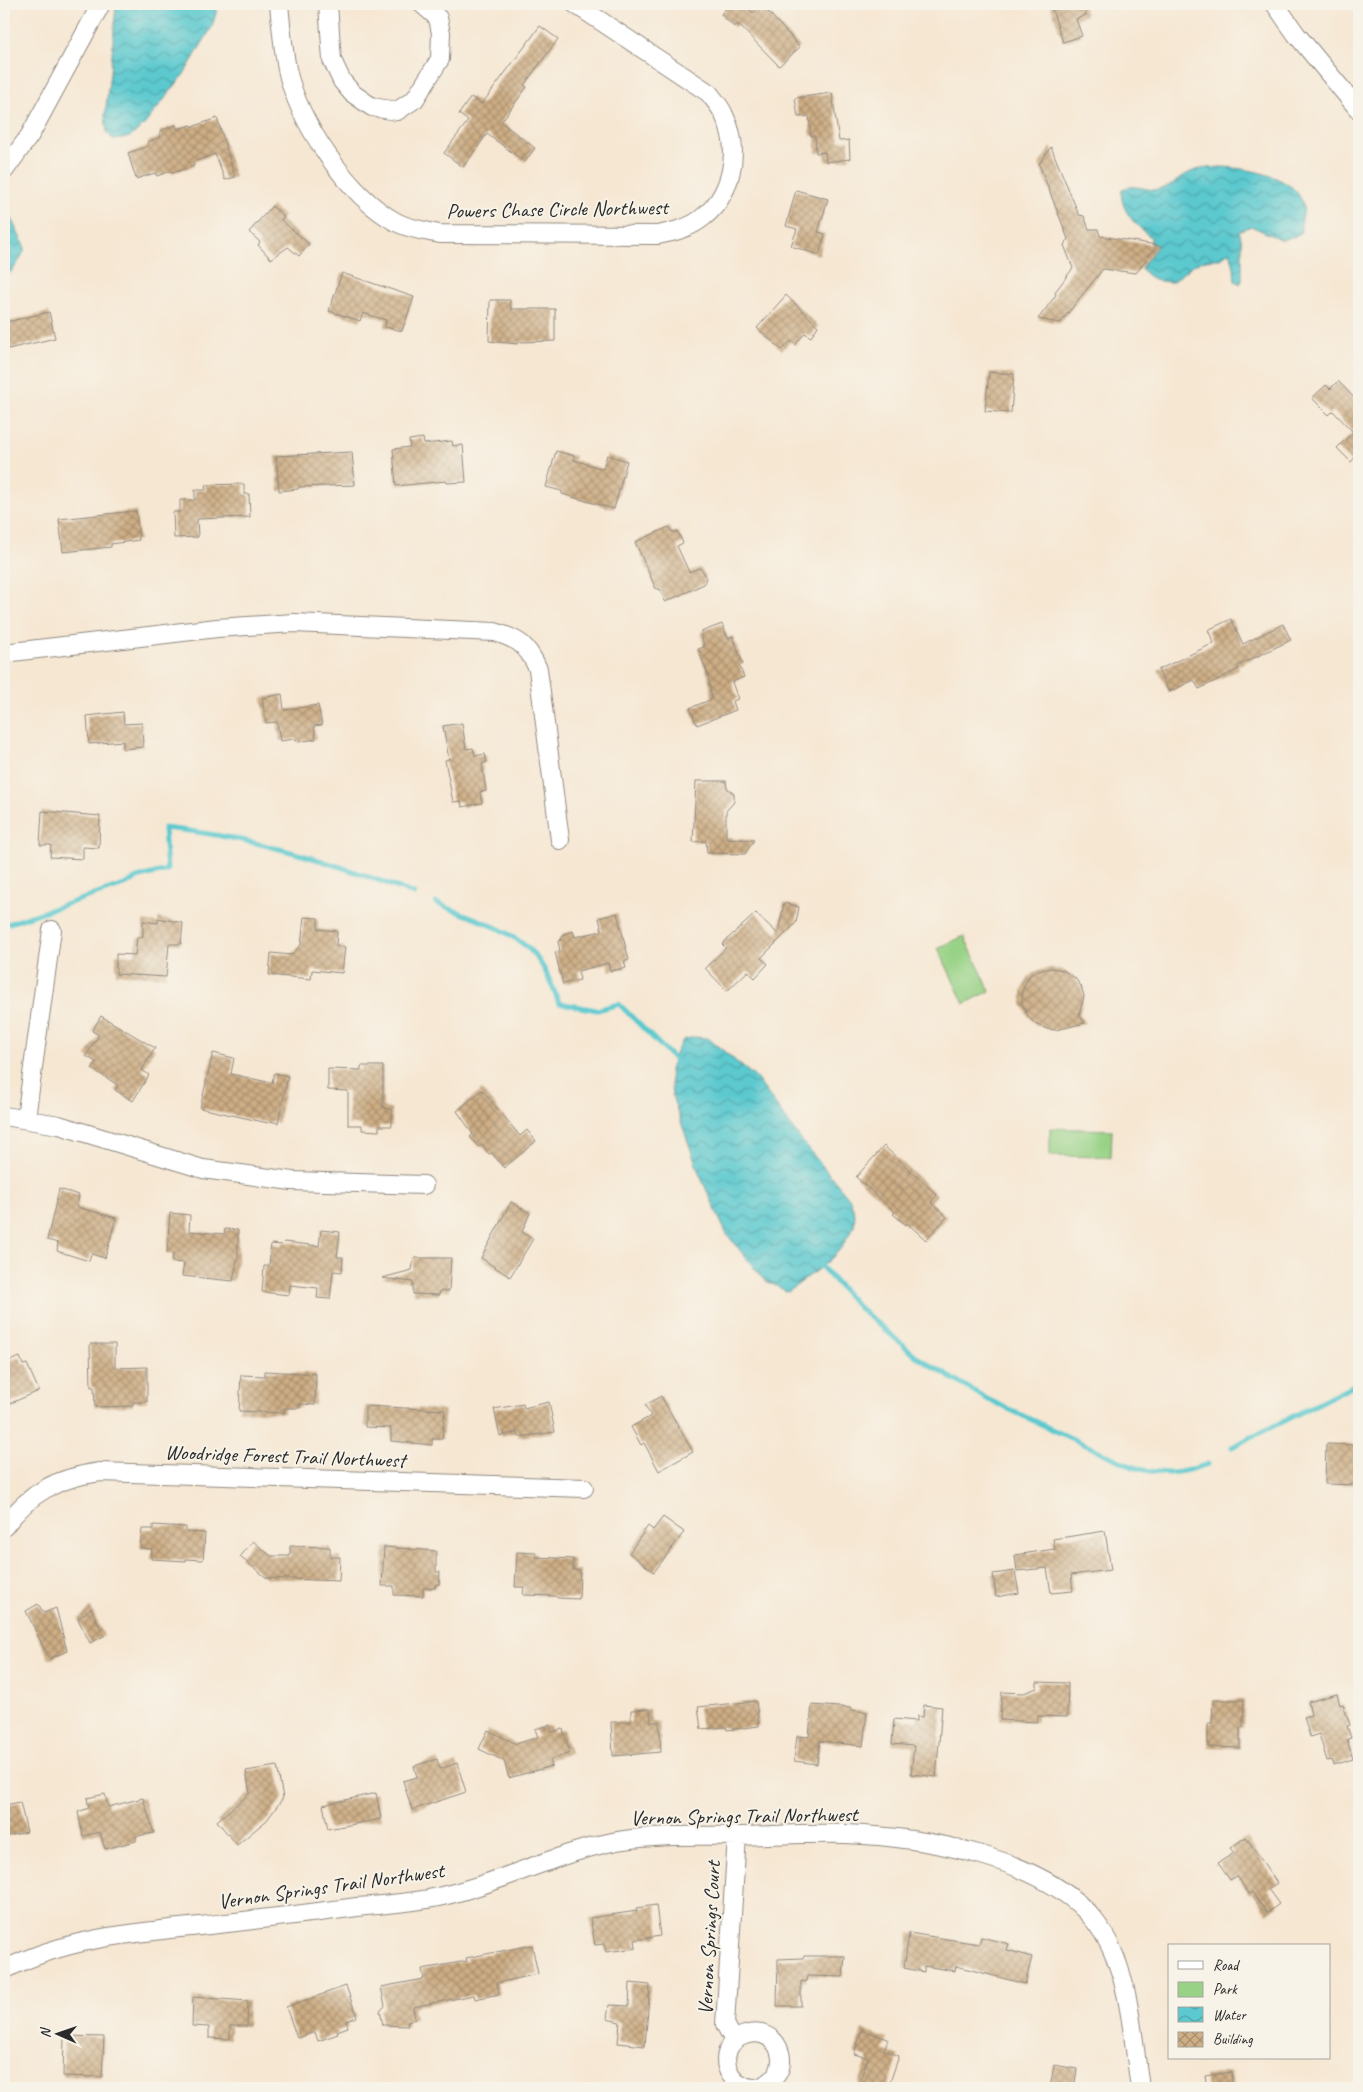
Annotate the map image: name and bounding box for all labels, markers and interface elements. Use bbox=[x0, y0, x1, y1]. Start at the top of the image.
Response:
street label: Powers Chase Circle Northwest bbox=[446, 194, 670, 224]
street label: Woodridge Forest Trail Northwest bbox=[164, 1439, 409, 1473]
street label: Vernon Springs Trail Northwest bbox=[630, 1801, 860, 1831]
street label: Vernon Springs Trail Northwest bbox=[217, 1857, 447, 1915]
street label: Vernon Springs Court bbox=[692, 1858, 726, 2015]
legend bbox=[1168, 1944, 1330, 2060]
text: Road bbox=[1213, 1956, 1240, 1975]
text: Park bbox=[1213, 1980, 1238, 1999]
text: Water bbox=[1213, 2006, 1247, 2025]
north arrow bbox=[32, 2010, 82, 2060]
text: N bbox=[37, 2027, 54, 2038]
text: Building bbox=[1213, 2030, 1253, 2049]

